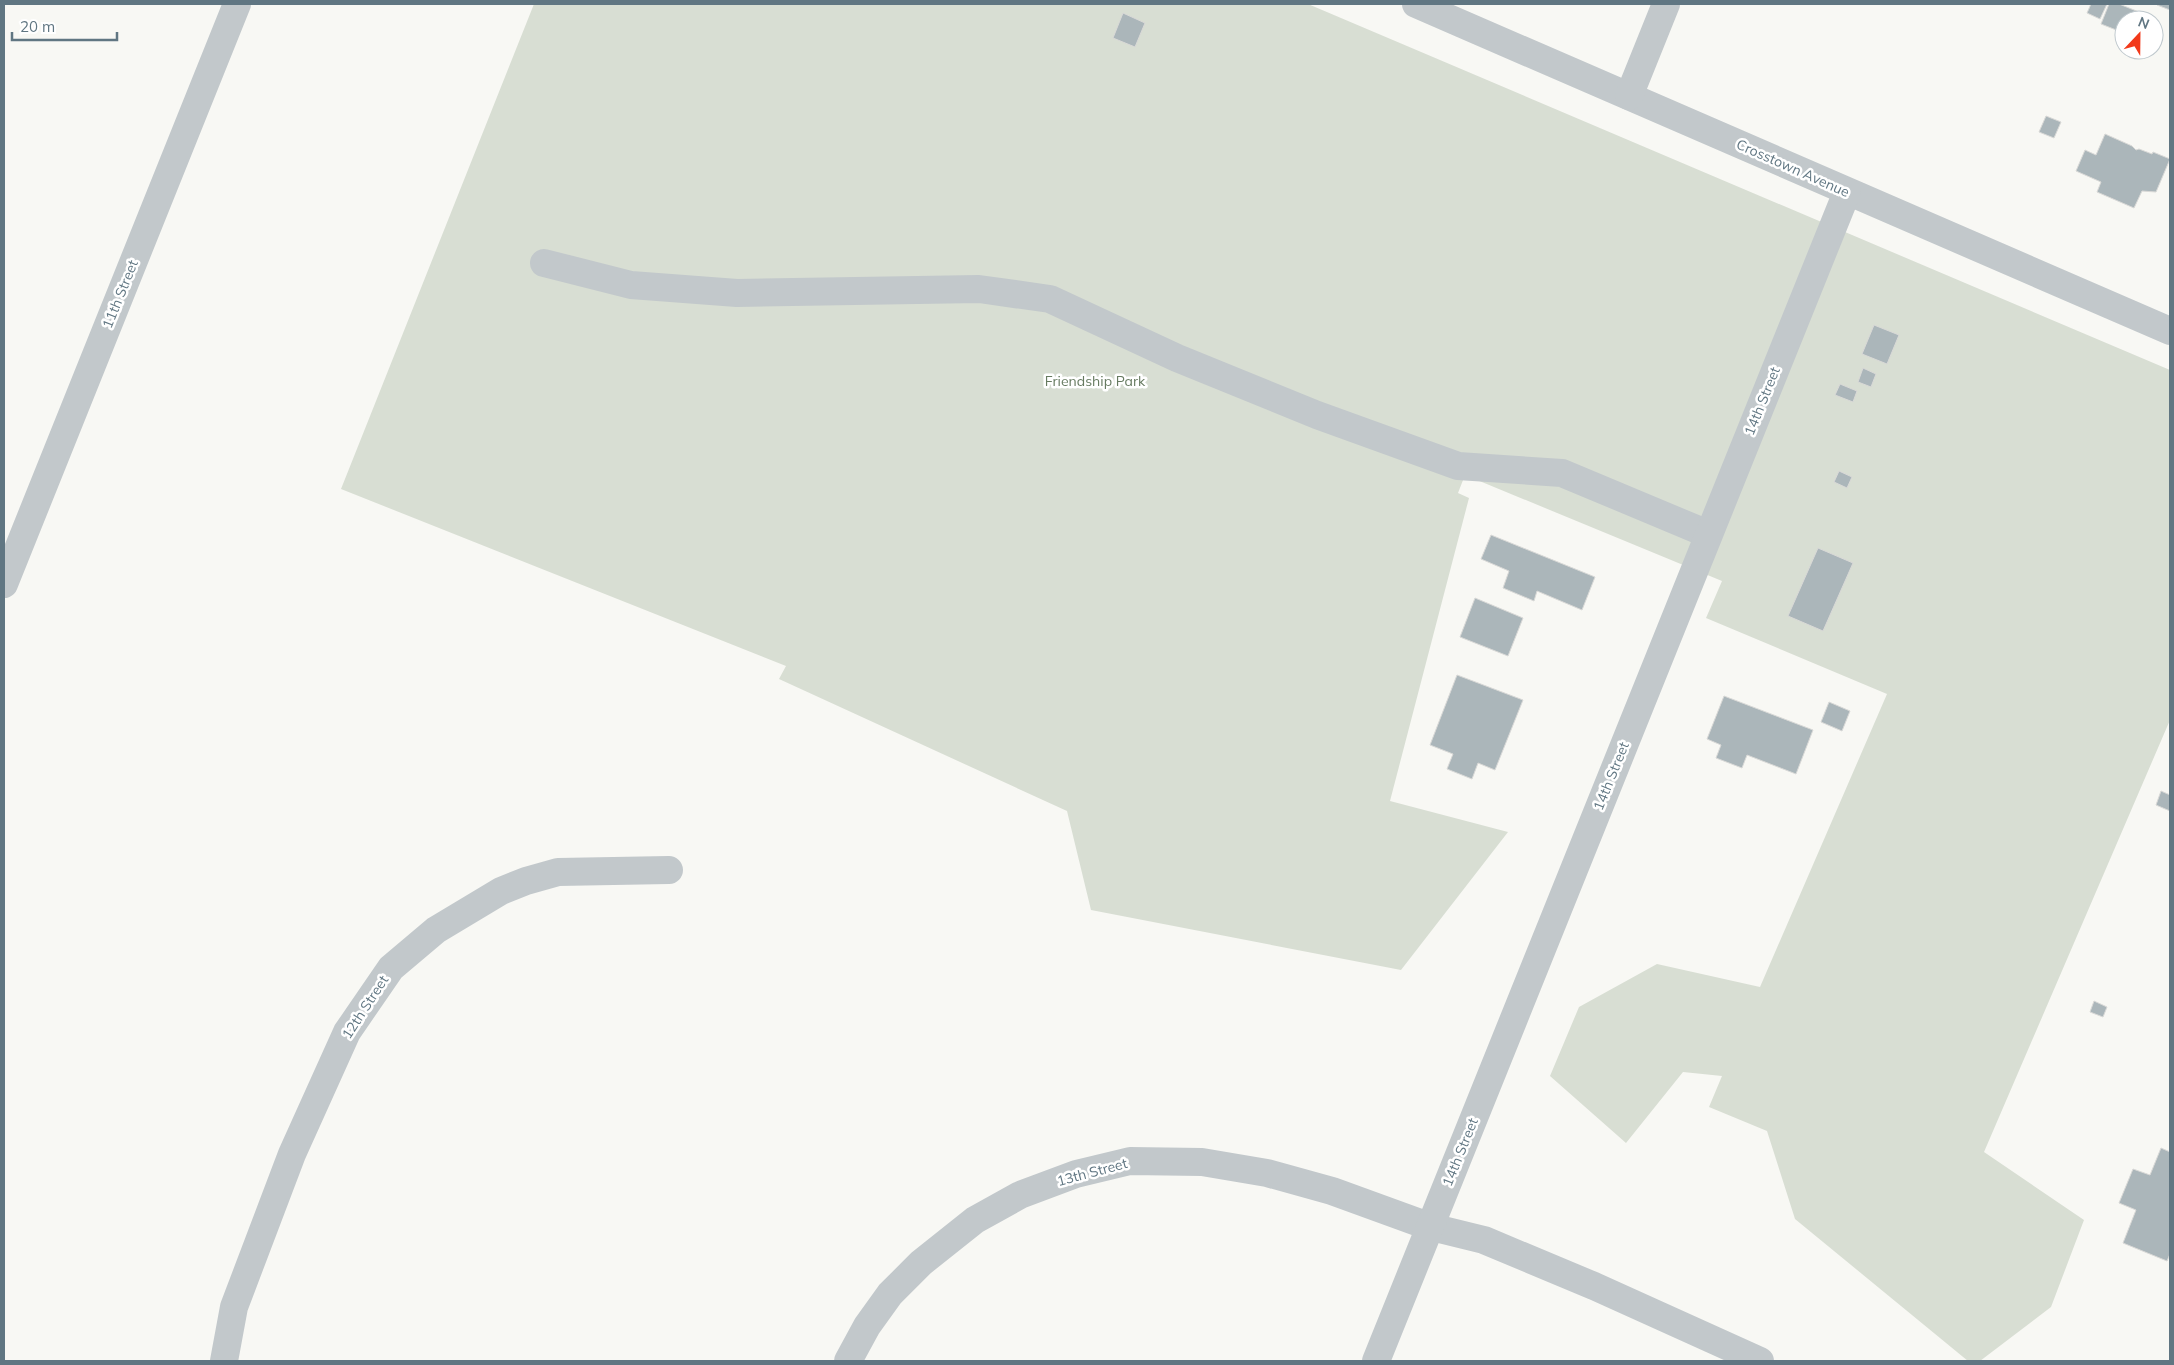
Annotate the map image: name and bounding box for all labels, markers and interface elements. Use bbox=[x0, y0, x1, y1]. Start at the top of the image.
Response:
scale bar bbox=[12, 10, 118, 42]
north arrow bbox=[2114, 10, 2164, 60]
text: N bbox=[2136, 13, 2152, 33]
text: 20 m bbox=[20, 17, 55, 36]
street label: Crosstown Avenue bbox=[1734, 135, 1852, 201]
street label: 11th Street bbox=[98, 257, 142, 331]
street label: 14th Street bbox=[1740, 364, 1784, 438]
park label: Friendship Park bbox=[1045, 372, 1146, 390]
street label: 14th Street bbox=[1589, 739, 1633, 813]
street label: 12th Street bbox=[338, 972, 392, 1042]
street label: 14th Street bbox=[1438, 1115, 1482, 1189]
street label: 13th Street bbox=[1055, 1154, 1129, 1190]

